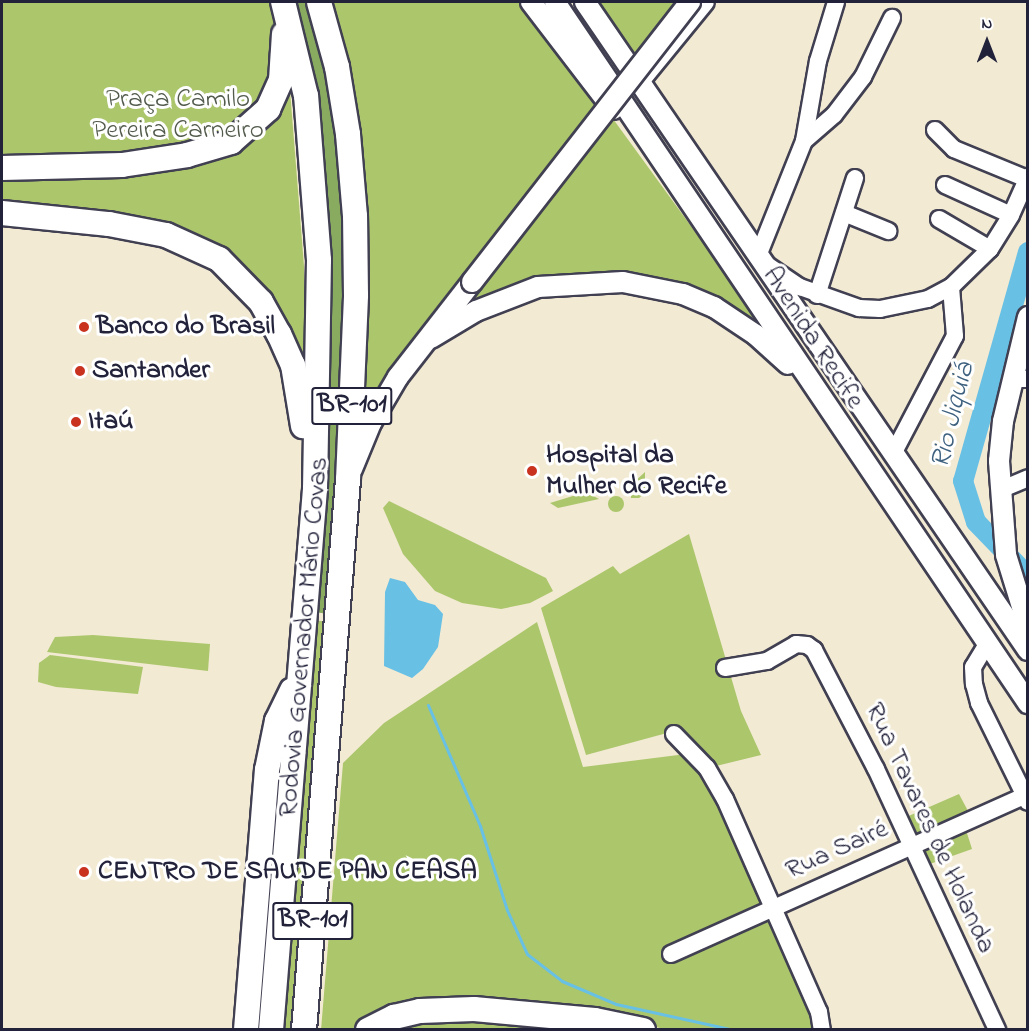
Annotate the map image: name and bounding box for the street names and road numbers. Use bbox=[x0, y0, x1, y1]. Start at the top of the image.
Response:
street label: Avenida Recife bbox=[755, 261, 871, 415]
road number: BR-101 bbox=[310, 383, 394, 429]
street label: Rodovia Governador Mário Covas bbox=[272, 456, 336, 818]
street label: Rua Tavares de Holanda bbox=[858, 698, 1002, 958]
street label: Rua Sairé bbox=[781, 813, 893, 887]
road number: BR-101 bbox=[271, 898, 355, 944]

